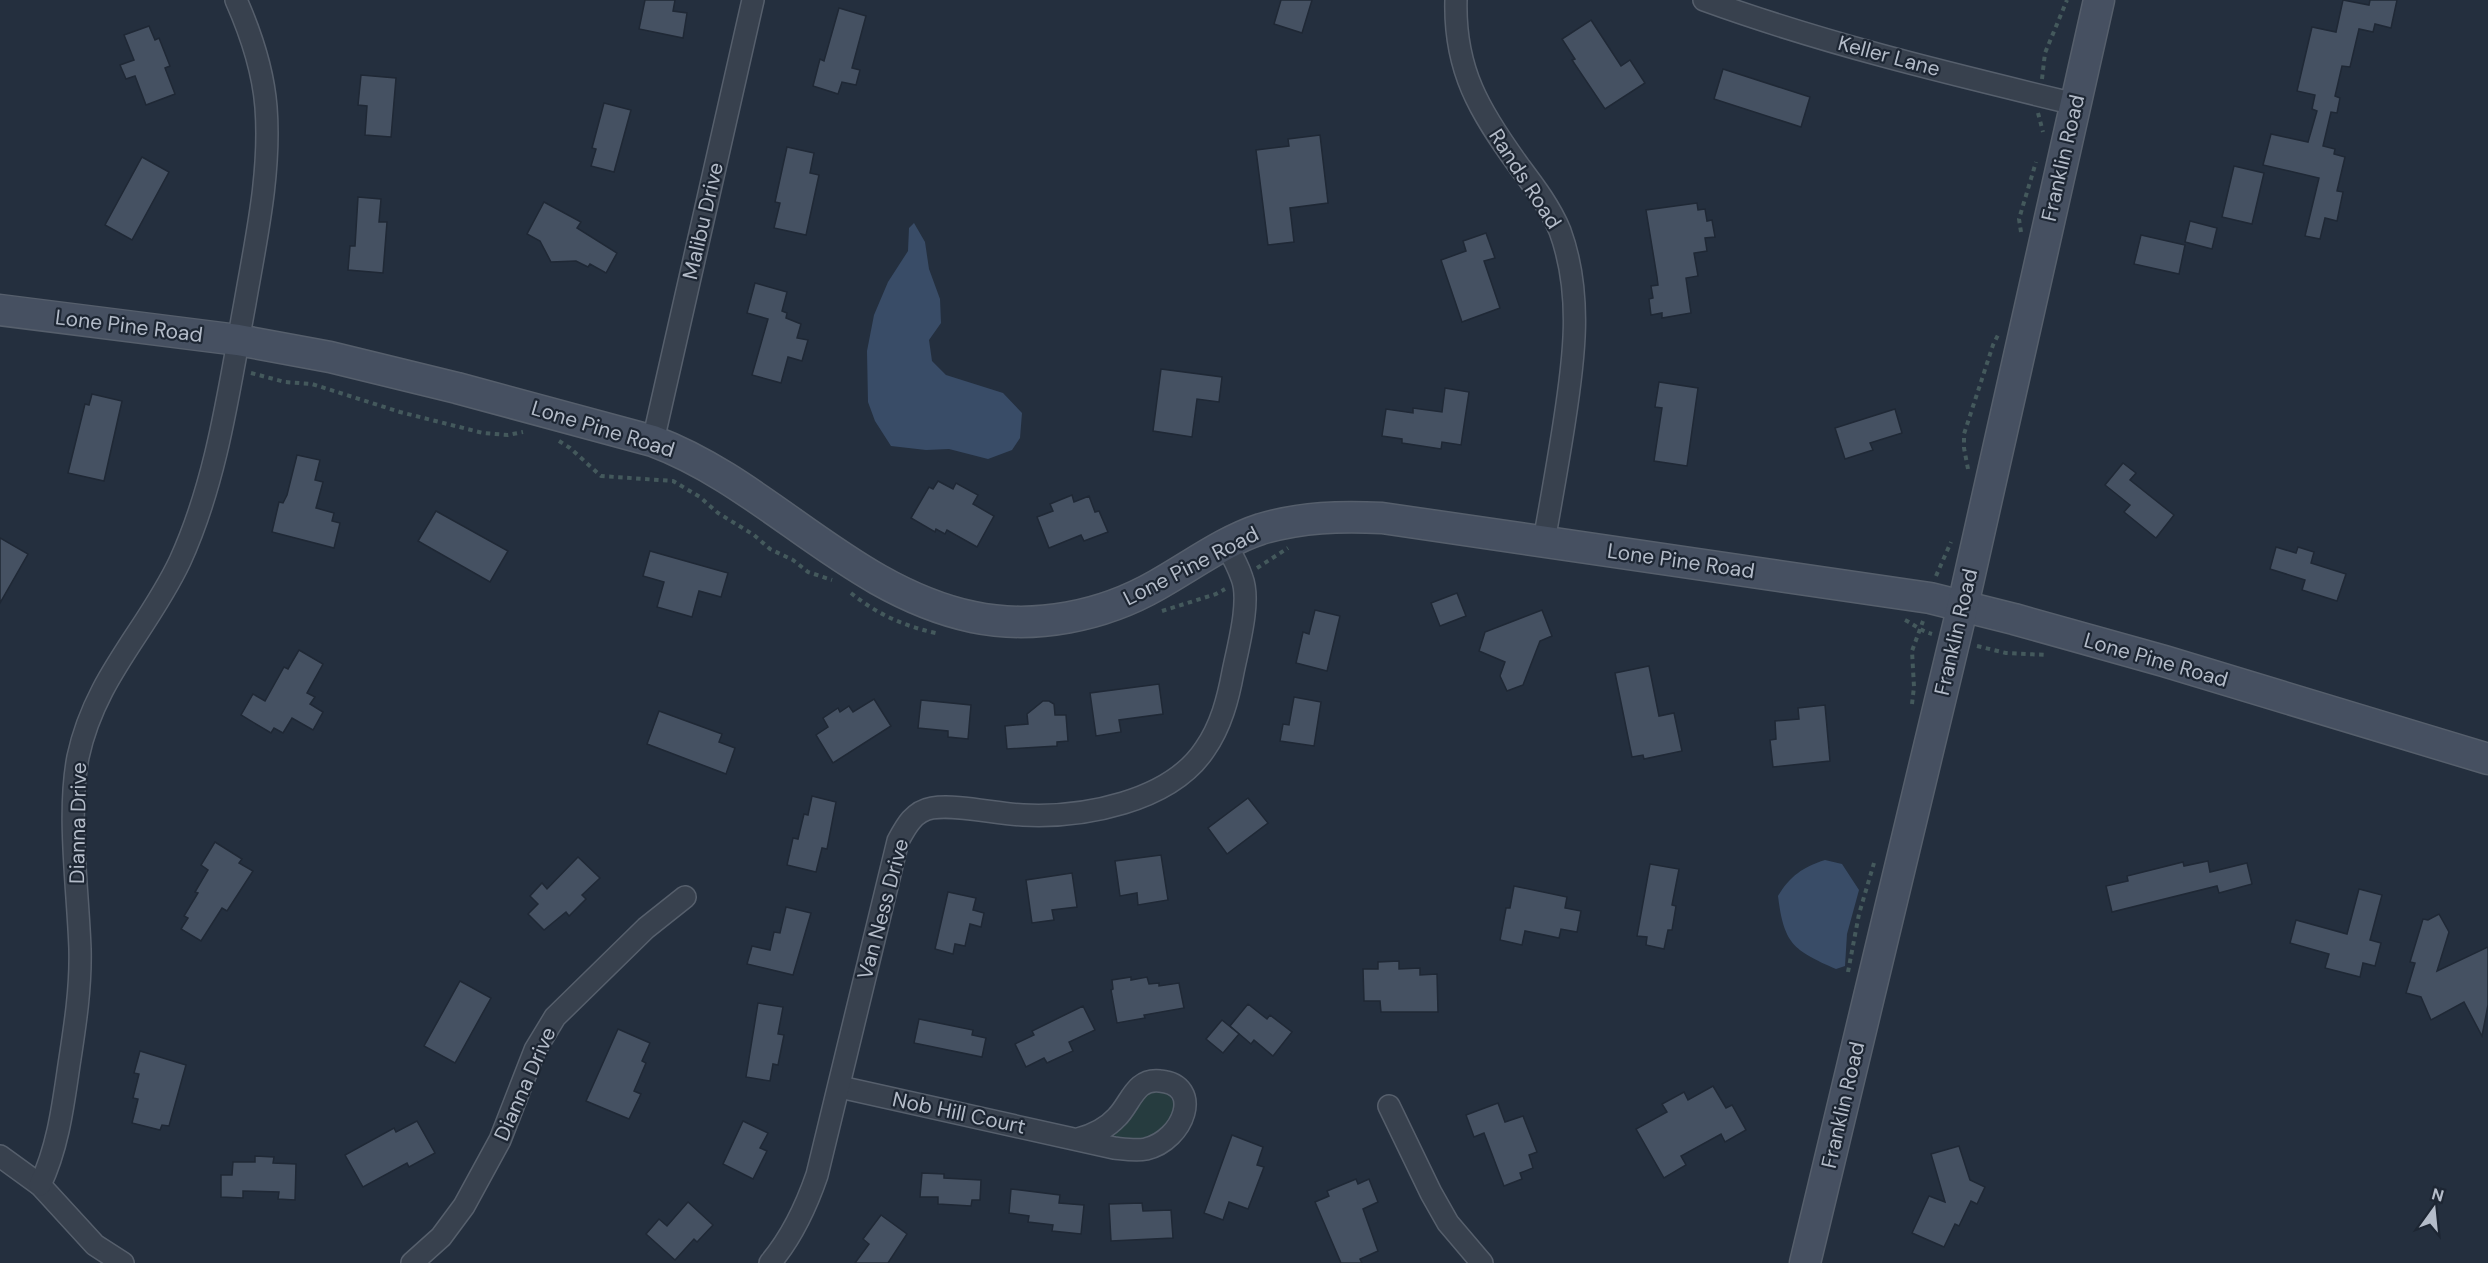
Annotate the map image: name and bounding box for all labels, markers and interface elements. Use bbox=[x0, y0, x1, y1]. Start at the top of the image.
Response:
street label: Keller Lane bbox=[1835, 29, 1943, 83]
street label: Franklin Road bbox=[2035, 92, 2091, 224]
street label: Rands Road bbox=[1482, 124, 1568, 234]
street label: Malibu Drive bbox=[676, 160, 730, 282]
street label: Lone Pine Road bbox=[54, 303, 204, 349]
street label: Lone Pine Road bbox=[528, 394, 678, 464]
street label: Lone Pine Road bbox=[1119, 520, 1263, 612]
street label: Lone Pine Road bbox=[1606, 537, 1756, 585]
street label: Franklin Road bbox=[1928, 566, 1984, 698]
street label: Lone Pine Road bbox=[2081, 626, 2231, 694]
street label: Dianna Drive bbox=[63, 762, 93, 884]
street label: Van Ness Drive bbox=[851, 835, 915, 983]
street label: Dianna Drive bbox=[487, 1023, 563, 1145]
street label: Franklin Road bbox=[1815, 1039, 1871, 1171]
street label: Nob Hill Court bbox=[890, 1085, 1028, 1141]
north arrow bbox=[2404, 1179, 2464, 1239]
text: N bbox=[2429, 1183, 2446, 1207]

